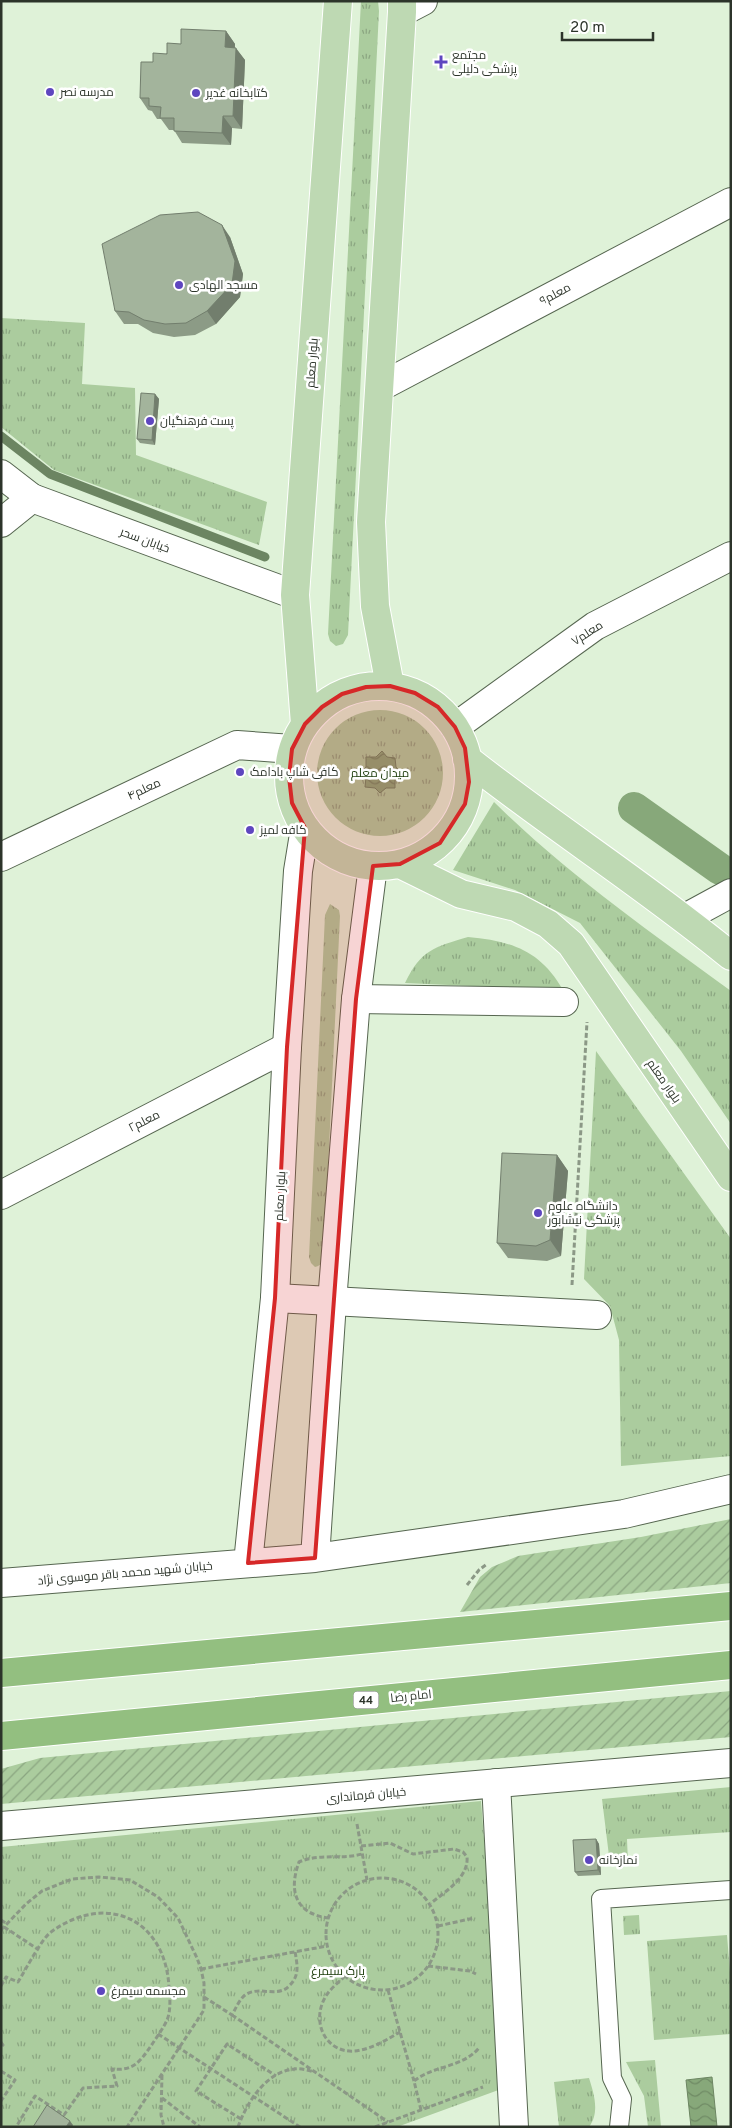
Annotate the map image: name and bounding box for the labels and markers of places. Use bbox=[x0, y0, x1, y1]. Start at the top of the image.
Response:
place label: مجتمع پزشکی دلیلی bbox=[452, 48, 518, 78]
marker: مجتمع پزشکی دلیلی bbox=[434, 55, 448, 69]
place label: مدرسه نصر bbox=[59, 85, 114, 101]
marker: مدرسه نصر bbox=[44, 86, 56, 98]
place label: کتابخانه غدیر bbox=[205, 86, 268, 102]
marker: کتابخانه غدیر bbox=[190, 87, 202, 99]
place label: مسجد الهادی bbox=[189, 278, 258, 294]
marker: مسجد الهادی bbox=[173, 279, 185, 291]
place label: پست فرهنگیان bbox=[160, 414, 234, 430]
marker: پست فرهنگیان bbox=[144, 415, 156, 427]
place label: کافی شاپ بادامک bbox=[250, 765, 338, 781]
marker: کافی شاپ بادامک bbox=[234, 766, 246, 778]
place label: کافه لمیز bbox=[259, 823, 307, 839]
marker: کافه لمیز bbox=[244, 824, 256, 836]
place label: دانشگاه علوم پزشکی نیشابور bbox=[547, 1199, 621, 1229]
marker: دانشگاه علوم پزشکی نیشابور bbox=[532, 1207, 544, 1219]
place label: نمازخانه bbox=[599, 1853, 637, 1869]
marker: نمازخانه bbox=[583, 1854, 595, 1866]
place label: مجسمه سیمرغ bbox=[111, 1984, 186, 2000]
marker: مجسمه سیمرغ bbox=[95, 1985, 107, 1997]

